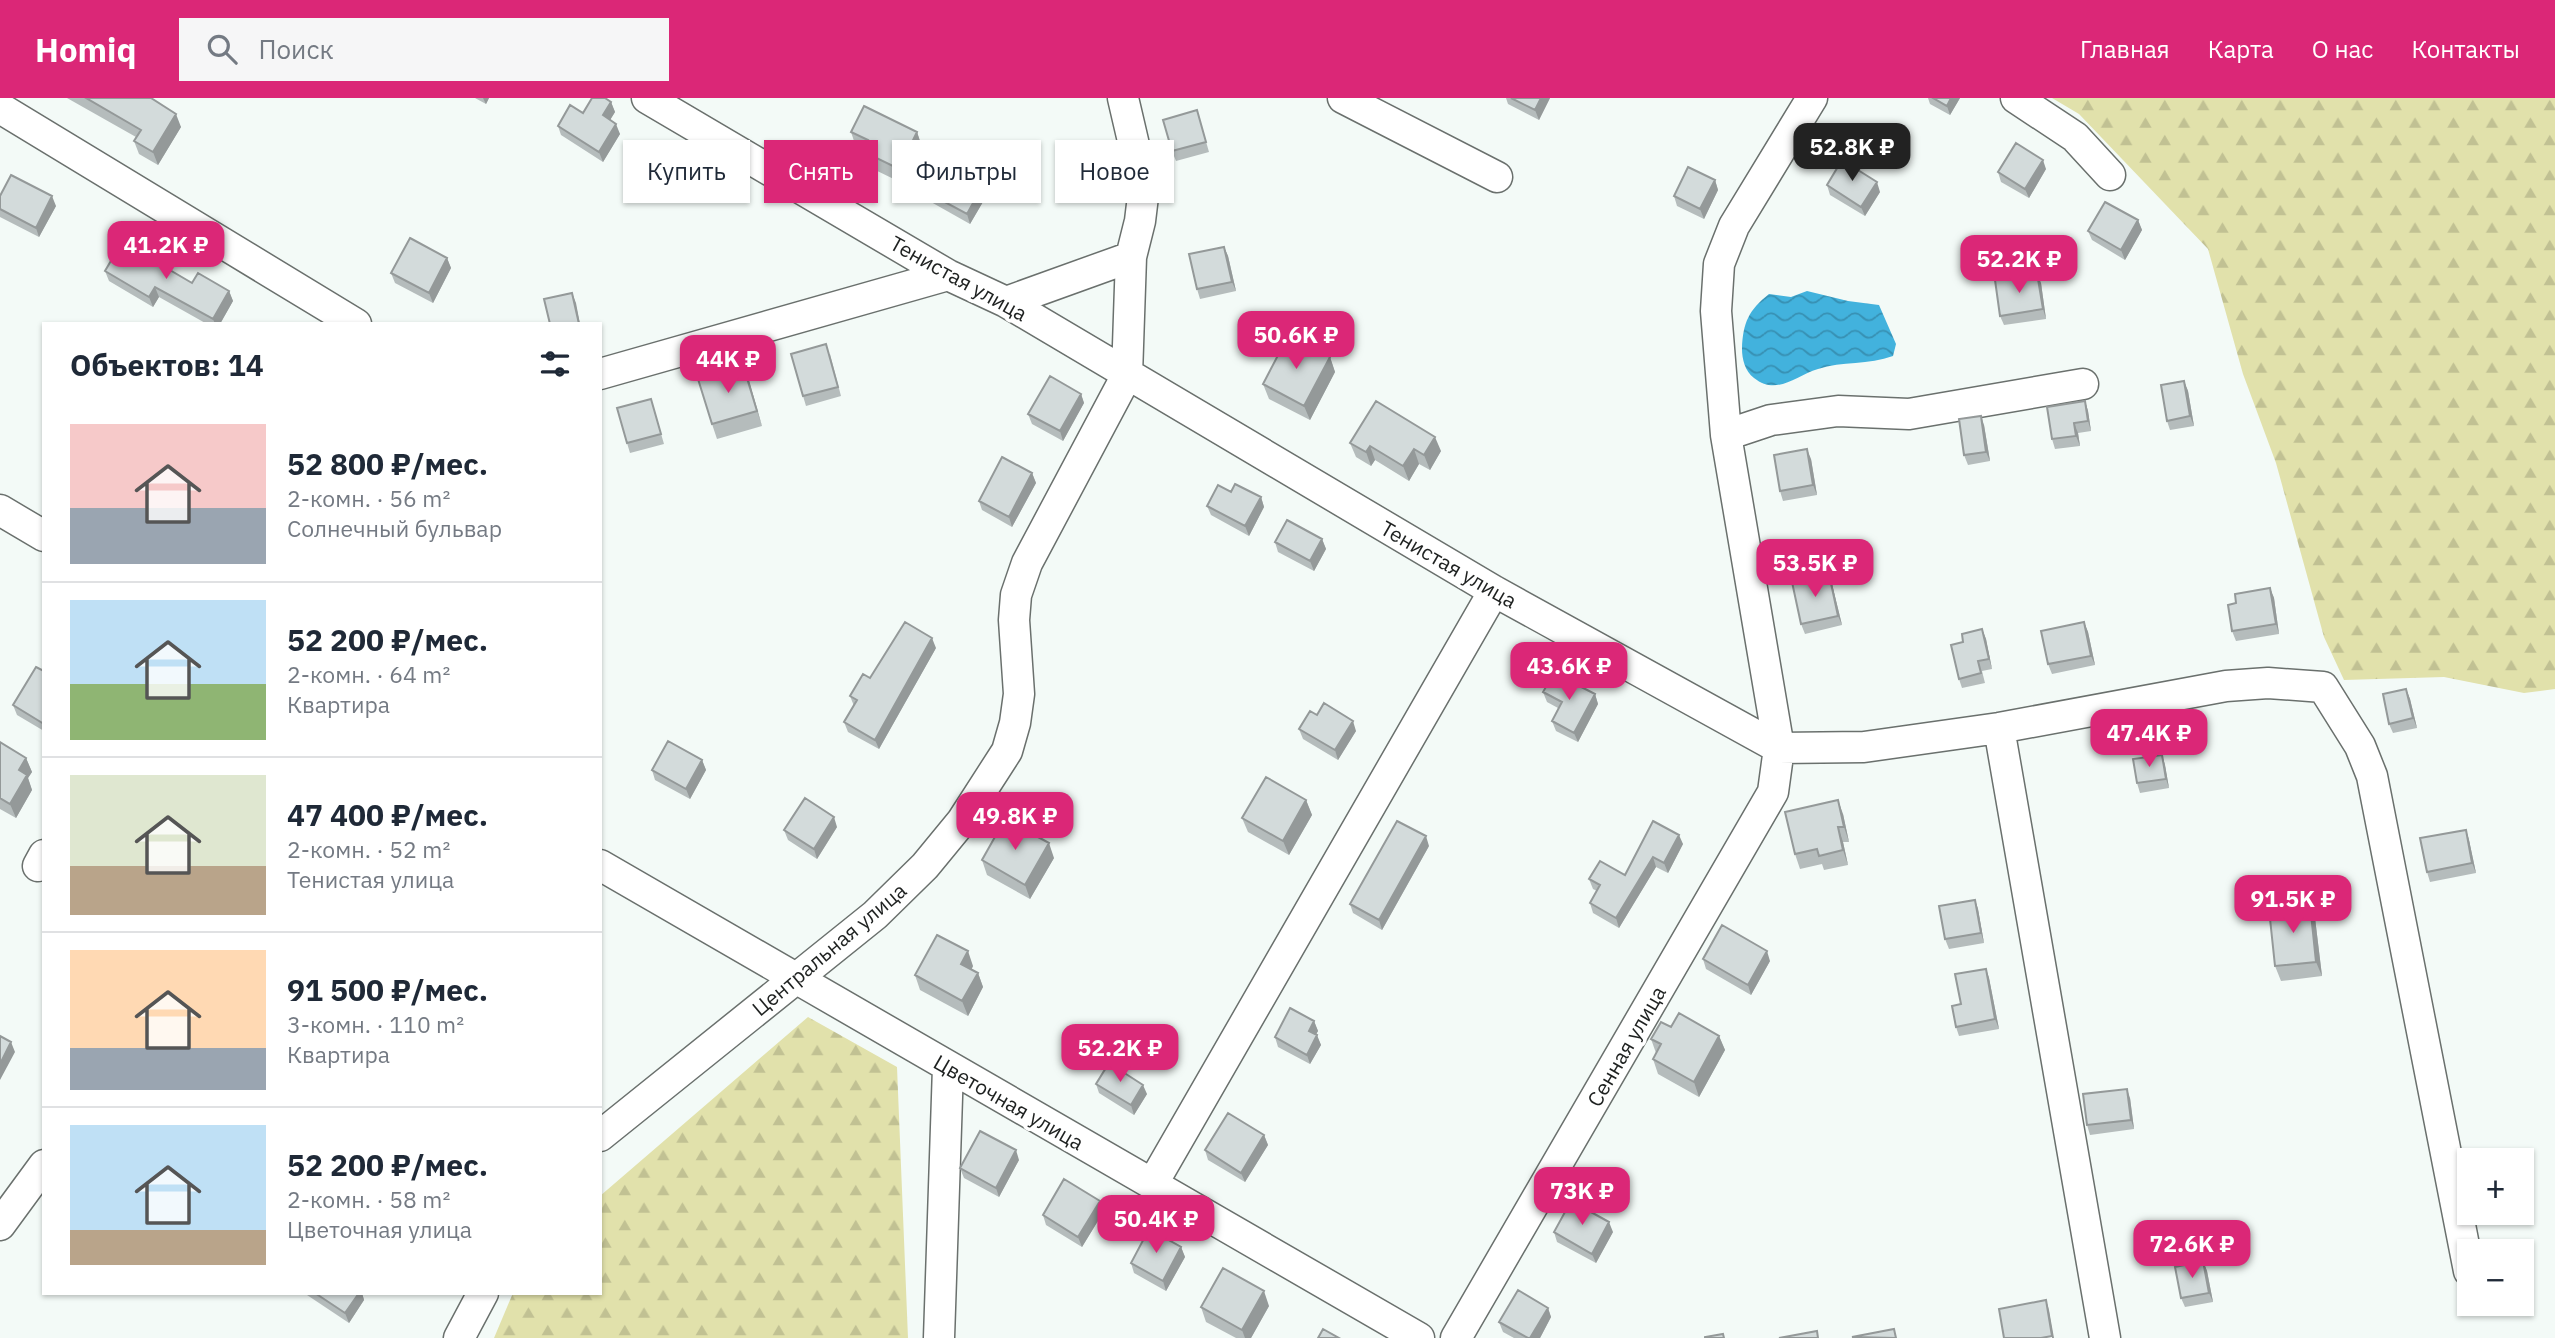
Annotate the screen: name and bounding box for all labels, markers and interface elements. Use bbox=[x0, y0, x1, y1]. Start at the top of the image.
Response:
search box bbox=[179, 18, 669, 81]
text: Homiq bbox=[35, 28, 137, 71]
icon: search bbox=[203, 30, 241, 68]
text: Поиск bbox=[259, 32, 334, 66]
text: Главная bbox=[2080, 33, 2170, 65]
text: Карта bbox=[2208, 33, 2274, 65]
text: О нас bbox=[2312, 33, 2373, 65]
text: Контакты bbox=[2411, 33, 2520, 65]
pin: 52.8K ₽ bbox=[1787, 123, 1917, 183]
text: 52.8K ₽ bbox=[1809, 131, 1895, 161]
chip: Купить bbox=[623, 140, 750, 203]
chip: Снять bbox=[764, 140, 878, 203]
chip: Фильтры bbox=[892, 140, 1041, 203]
chip: Новое bbox=[1055, 140, 1174, 203]
pin: 41.2K ₽ bbox=[101, 222, 231, 281]
text: 41.2K ₽ bbox=[123, 229, 209, 259]
street label: Тенистая улица bbox=[885, 229, 1033, 327]
pin: 52.2K ₽ bbox=[1954, 236, 2084, 295]
text: 52.2K ₽ bbox=[1976, 243, 2062, 273]
pin: 50.6K ₽ bbox=[1231, 312, 1361, 371]
text: 50.6K ₽ bbox=[1253, 319, 1339, 349]
pin: 44K ₽ bbox=[679, 336, 777, 395]
text: 44K ₽ bbox=[696, 343, 760, 373]
text: Объектов: 14 bbox=[70, 345, 264, 384]
icon: filters bbox=[536, 345, 574, 383]
text: 52 800 ₽/мес. bbox=[287, 444, 488, 483]
icon: home bbox=[126, 452, 210, 536]
text: 2-комн. · 56 m² bbox=[287, 483, 450, 513]
text: Солнечный бульвар bbox=[287, 513, 502, 543]
street label: Тенистая улица bbox=[1376, 514, 1522, 614]
pin: 53.5K ₽ bbox=[1750, 540, 1880, 599]
text: 53.5K ₽ bbox=[1772, 547, 1858, 577]
text: 52 200 ₽/мес. bbox=[287, 620, 488, 659]
icon: home bbox=[126, 628, 210, 712]
pin: 43.6K ₽ bbox=[1504, 642, 1634, 702]
text: 43.6K ₽ bbox=[1526, 650, 1612, 680]
text: 2-комн. · 64 m² bbox=[287, 659, 450, 689]
text: Квартира bbox=[287, 689, 390, 719]
pin: 47.4K ₽ bbox=[2084, 710, 2214, 769]
text: 47.4K ₽ bbox=[2106, 717, 2192, 747]
pin: 49.8K ₽ bbox=[950, 792, 1080, 852]
text: 47 400 ₽/мес. bbox=[287, 795, 488, 834]
text: 49.8K ₽ bbox=[972, 800, 1058, 830]
icon: home bbox=[126, 803, 210, 887]
text: 2-комн. · 52 m² bbox=[287, 834, 450, 864]
text: Тенистая улица bbox=[287, 864, 454, 894]
street label: Центральная улица bbox=[746, 876, 912, 1022]
pin: 91.5K ₽ bbox=[2228, 876, 2358, 935]
text: 91.5K ₽ bbox=[2250, 883, 2336, 913]
text: 91 500 ₽/мес. bbox=[287, 970, 488, 1009]
icon: home bbox=[126, 978, 210, 1062]
street label: Сенная улица bbox=[1580, 981, 1672, 1111]
text: 3-комн. · 110 m² bbox=[287, 1009, 464, 1039]
pin: 52.2K ₽ bbox=[1055, 1024, 1185, 1084]
text: 52.2K ₽ bbox=[1077, 1032, 1163, 1062]
text: Квартира bbox=[287, 1039, 390, 1069]
street label: Цветочная улица bbox=[929, 1048, 1089, 1156]
text: 52 200 ₽/мес. bbox=[287, 1145, 488, 1184]
map controls bbox=[2457, 1148, 2534, 1316]
button: + bbox=[2457, 1148, 2534, 1225]
icon: home bbox=[126, 1153, 210, 1237]
pin: 73K ₽ bbox=[1533, 1168, 1631, 1227]
text: 73K ₽ bbox=[1550, 1175, 1614, 1205]
text: 2-комн. · 58 m² bbox=[287, 1184, 450, 1214]
pin: 50.4K ₽ bbox=[1091, 1196, 1221, 1255]
text: 50.4K ₽ bbox=[1113, 1203, 1199, 1233]
text: Цветочная улица bbox=[287, 1214, 472, 1244]
pin: 72.6K ₽ bbox=[2127, 1220, 2257, 1280]
text: 72.6K ₽ bbox=[2149, 1228, 2235, 1258]
button: − bbox=[2457, 1239, 2534, 1316]

